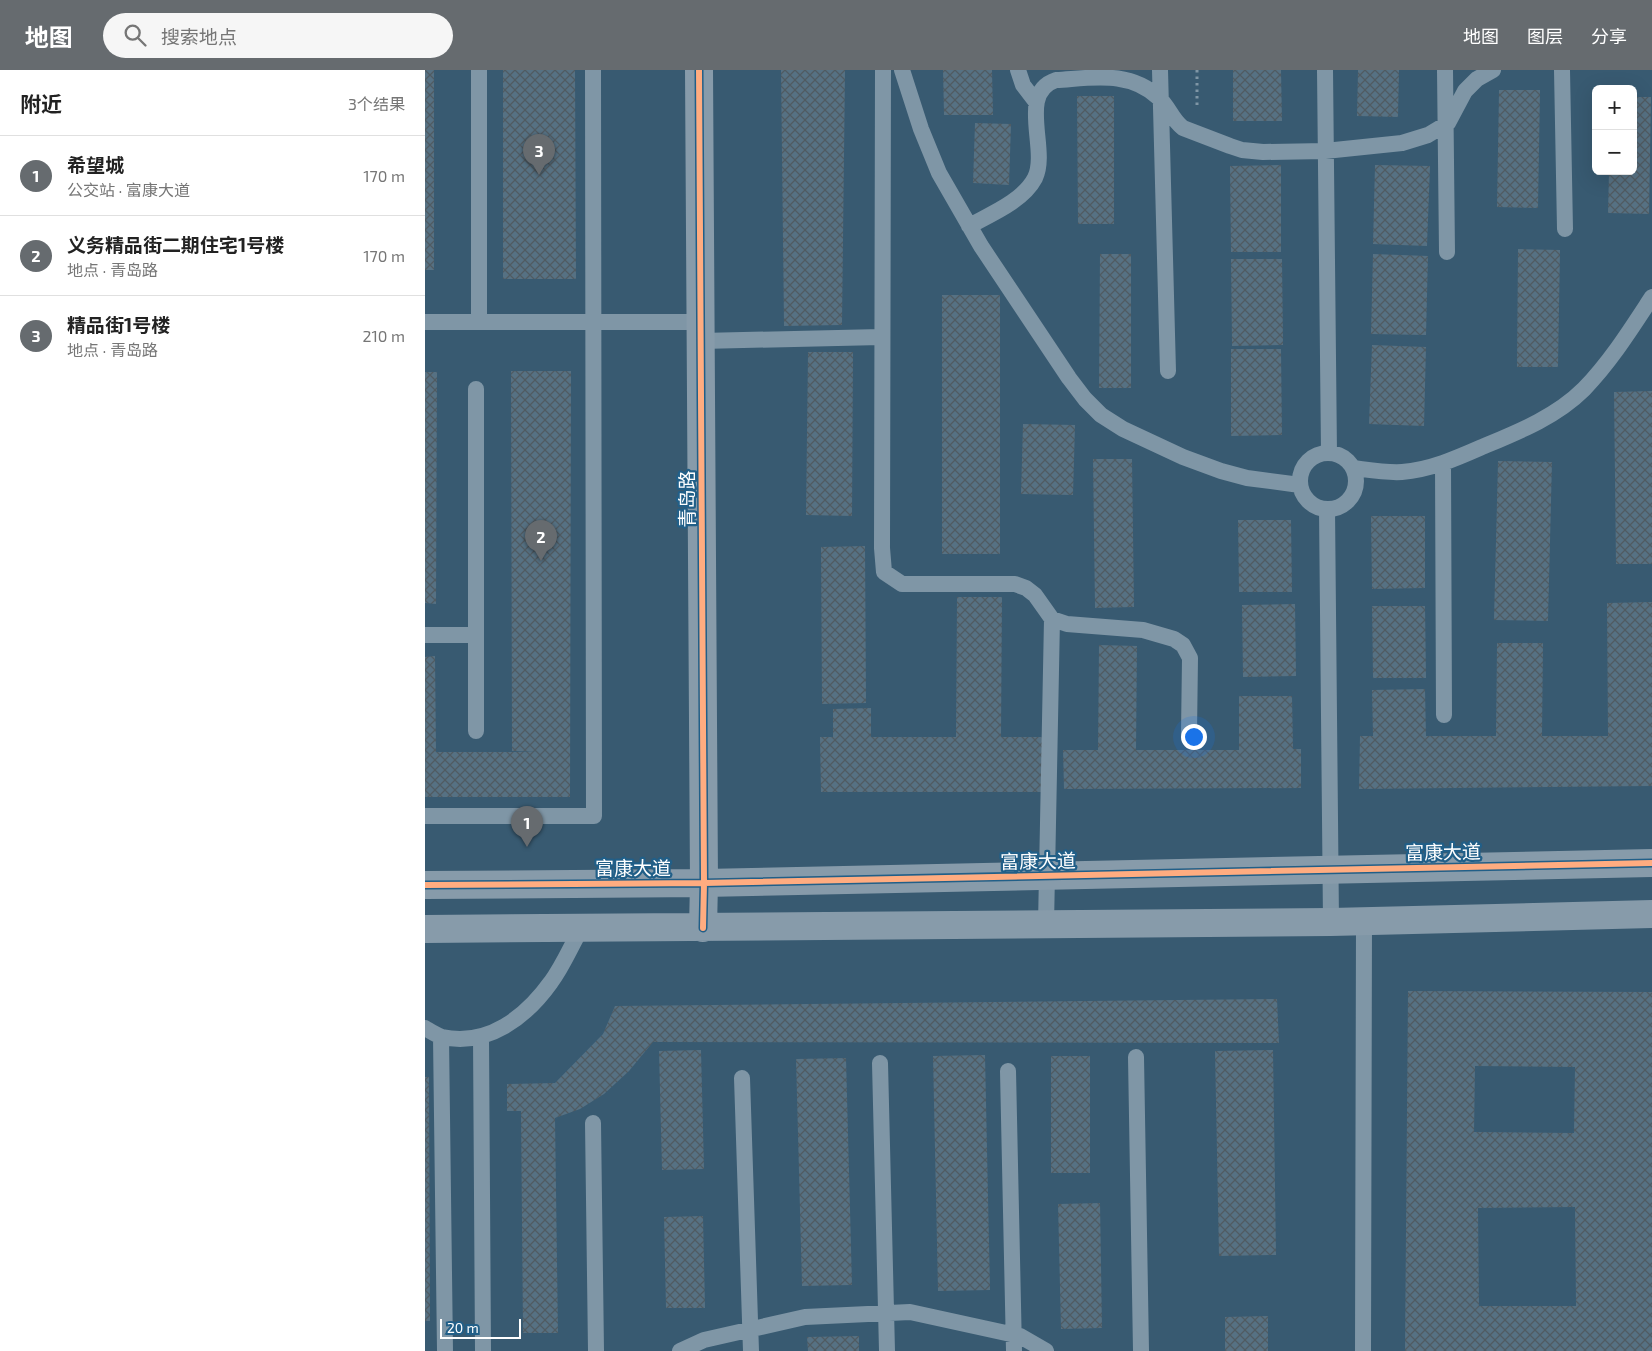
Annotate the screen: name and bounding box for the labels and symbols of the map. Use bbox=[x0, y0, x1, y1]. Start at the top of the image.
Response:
pin: 3 bbox=[523, 134, 555, 175]
street label: 青岛路 bbox=[675, 470, 698, 528]
pin: 2 bbox=[525, 520, 557, 561]
your location bbox=[1181, 724, 1207, 750]
pin: 1 bbox=[511, 806, 543, 847]
street label: 富康大道 bbox=[1405, 839, 1481, 864]
street label: 富康大道 bbox=[1000, 848, 1076, 873]
street label: 富康大道 bbox=[595, 856, 671, 879]
scale bar bbox=[440, 1316, 521, 1339]

